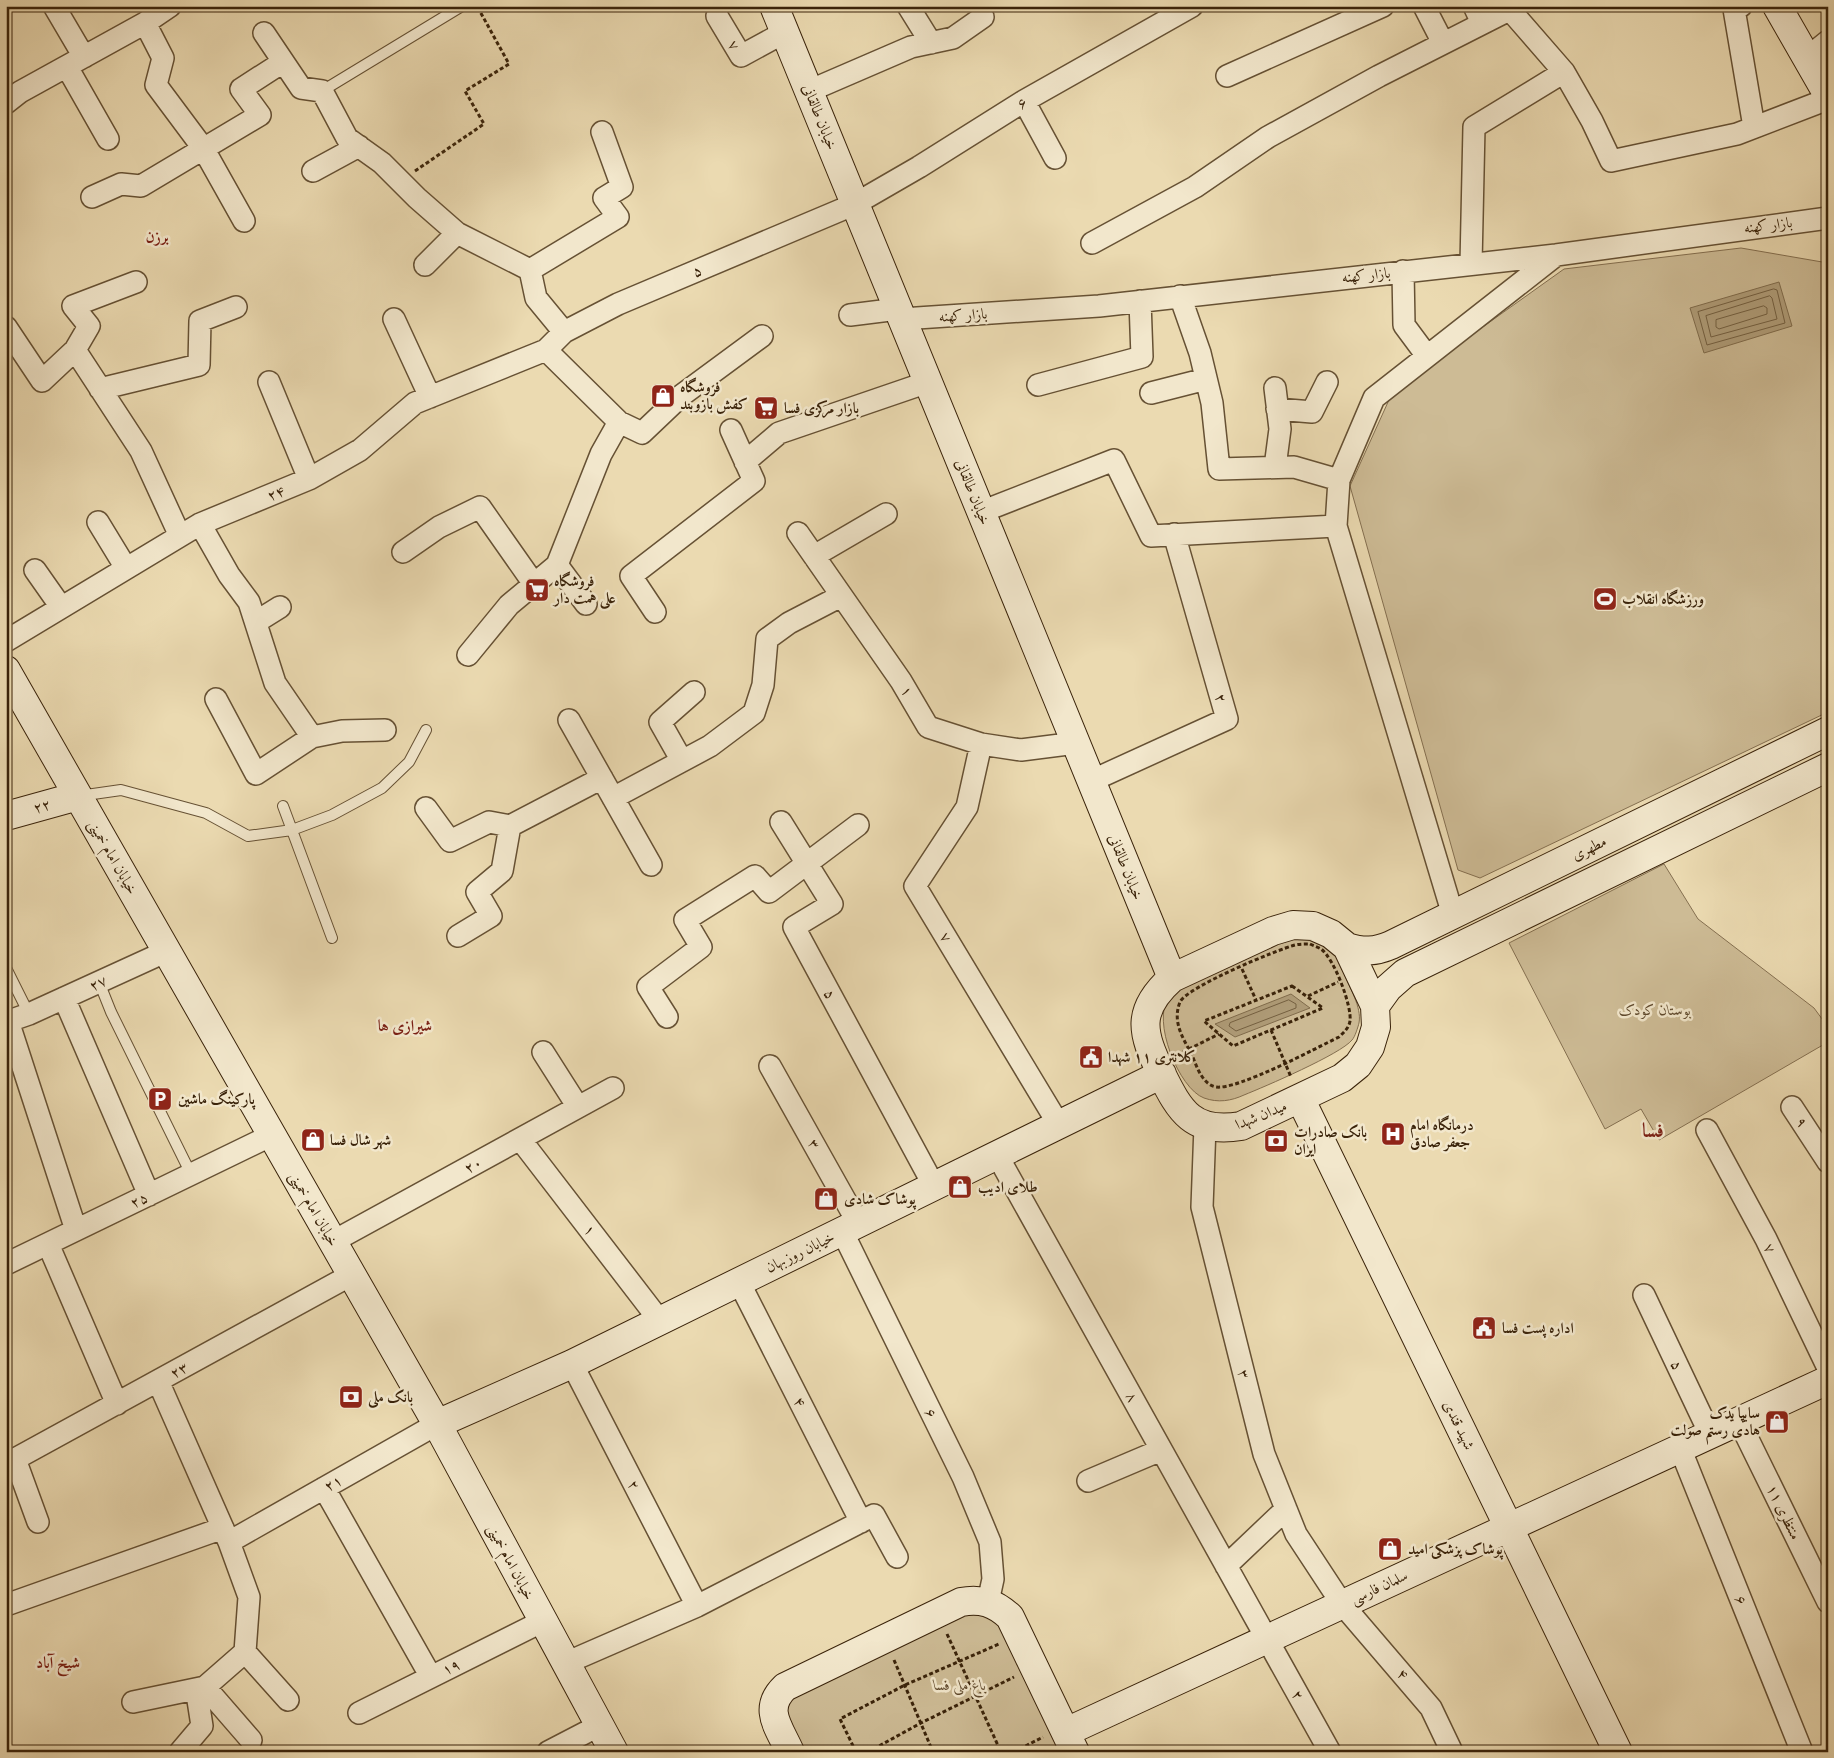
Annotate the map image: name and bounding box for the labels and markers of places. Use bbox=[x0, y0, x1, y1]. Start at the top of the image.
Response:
place label: فروشگاه کفش بازوبند bbox=[680, 376, 748, 414]
shop icon: فروشگاه کفش بازوبند bbox=[650, 383, 676, 409]
supermarket icon: بازار مرکزی فسا bbox=[753, 395, 779, 421]
place label: بازار مرکزی فسا bbox=[784, 397, 859, 418]
place label: فروشگاه علی همت دار bbox=[552, 570, 616, 610]
supermarket icon: فروشگاه علی همت دار bbox=[524, 577, 550, 603]
sports icon: ورزشگاه انقلاب bbox=[1592, 586, 1618, 612]
place label: ورزشگاه انقلاب bbox=[1622, 588, 1704, 609]
public building icon: کلانتری ۱۱ شهدا bbox=[1078, 1044, 1104, 1070]
place label: کلانتری ۱۱ شهدا bbox=[1108, 1046, 1196, 1067]
parking icon: پارکینگ ماشین bbox=[147, 1086, 173, 1112]
place label: پارکینگ ماشین bbox=[178, 1088, 256, 1110]
place label: درمانگاه امام جعفر صادق bbox=[1410, 1114, 1474, 1152]
place label: بانک صادرات ایران bbox=[1294, 1121, 1367, 1159]
hospital icon: درمانگاه امام جعفر صادق bbox=[1380, 1121, 1406, 1147]
shop icon: شهر شال فسا bbox=[300, 1127, 326, 1153]
bank icon: بانک صادرات ایران bbox=[1263, 1128, 1289, 1154]
place label: شهر شال فسا bbox=[330, 1129, 391, 1150]
shop icon: طلای ادیب bbox=[947, 1174, 973, 1200]
place label: طلای ادیب bbox=[978, 1176, 1038, 1197]
shop icon: پوشاک شادی bbox=[813, 1186, 839, 1212]
place label: پوشاک شادی bbox=[844, 1188, 917, 1210]
public building icon: اداره پست فسا bbox=[1471, 1315, 1497, 1341]
place label: اداره پست فسا bbox=[1502, 1317, 1574, 1338]
bank icon: بانک ملی bbox=[338, 1384, 364, 1410]
place label: بانک ملی bbox=[367, 1386, 413, 1409]
place label: سایپا یدک هادی رستم صولت bbox=[1671, 1402, 1760, 1445]
shop icon: سایپا یدک هادی رستم صولت bbox=[1764, 1409, 1790, 1435]
shop icon: پوشاک پزشکی امید bbox=[1377, 1536, 1403, 1562]
place label: پوشاک پزشکی امید bbox=[1408, 1538, 1504, 1560]

